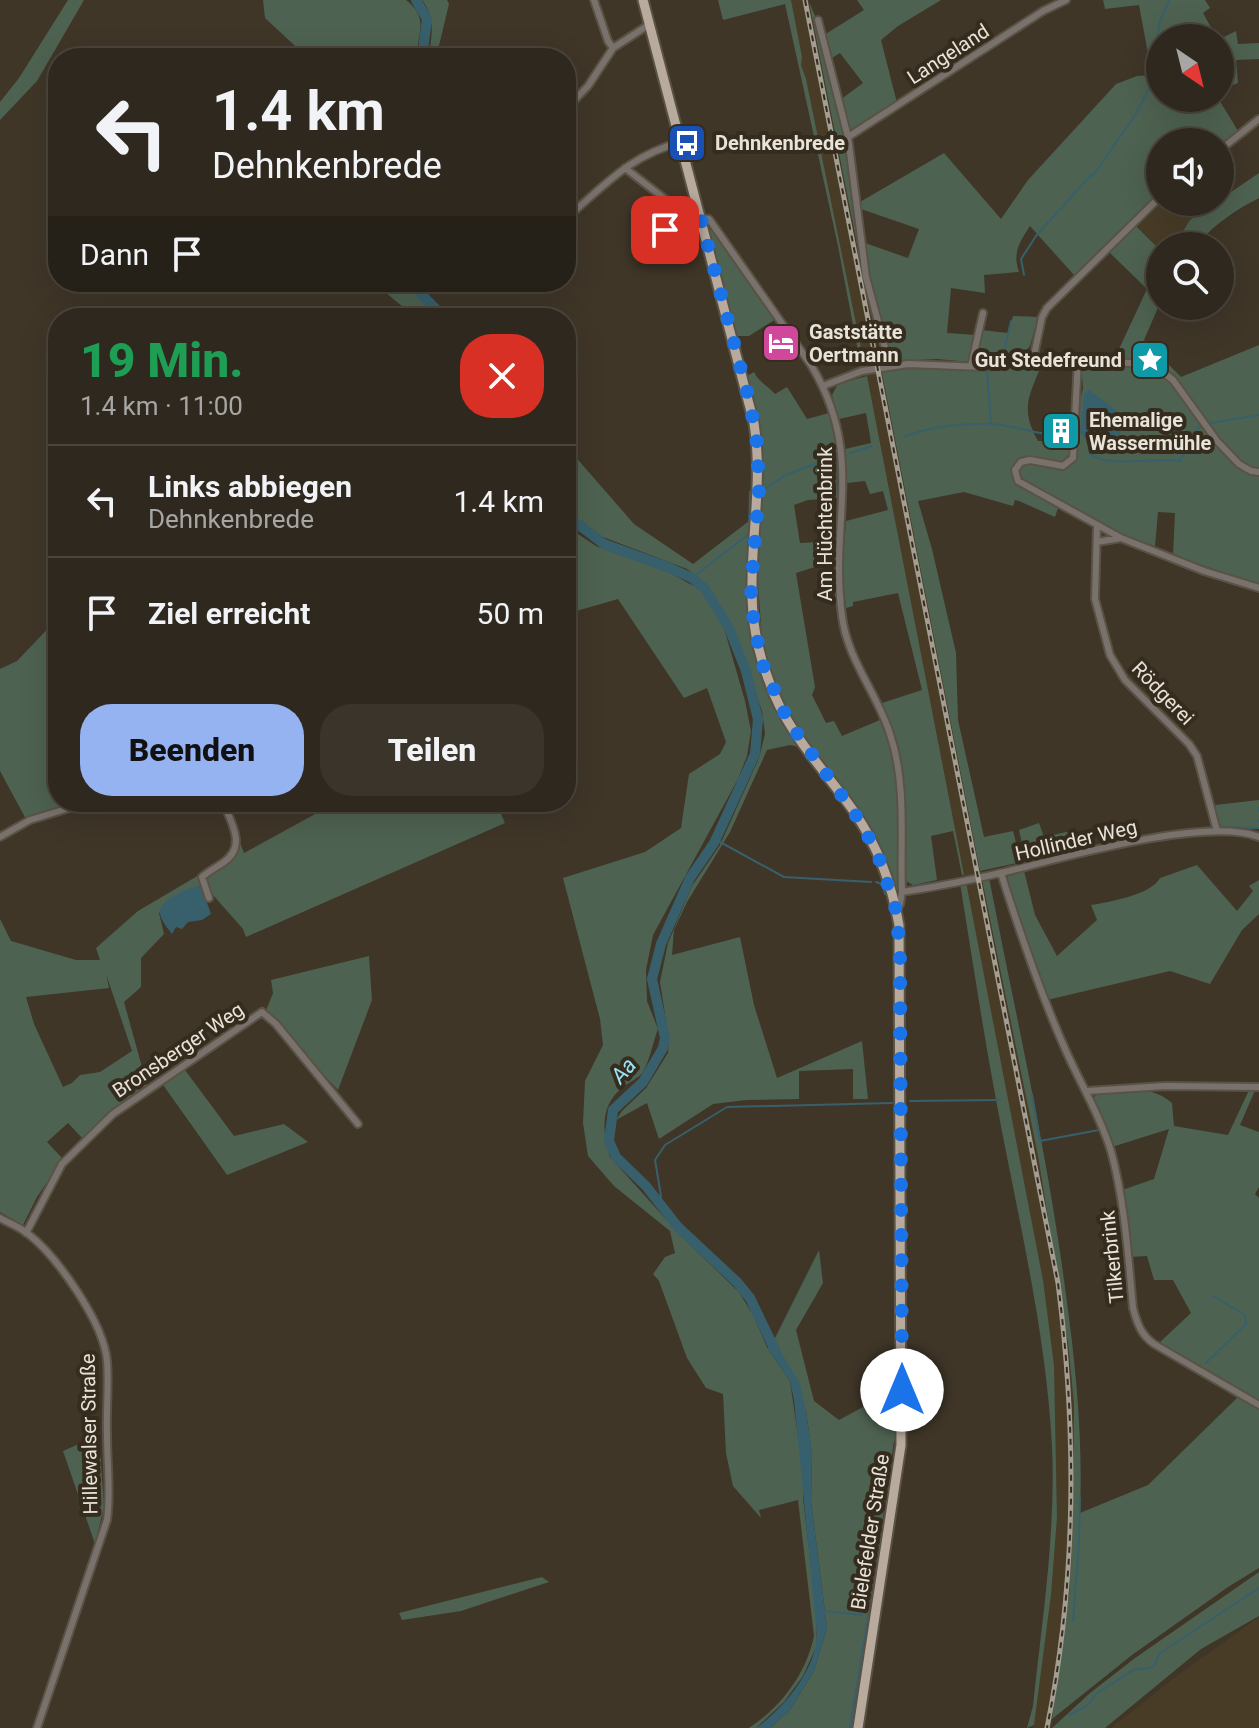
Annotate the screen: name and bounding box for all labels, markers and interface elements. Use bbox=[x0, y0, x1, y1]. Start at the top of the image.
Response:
street label: Langeland bbox=[903, 19, 993, 89]
north arrow bbox=[1146, 24, 1234, 112]
map controls bbox=[1146, 24, 1234, 320]
text: 1.4 km bbox=[212, 78, 385, 144]
icon: left bbox=[80, 80, 184, 184]
bus stop icon: Dehnkenbrede bbox=[666, 122, 708, 164]
button: sound bbox=[1146, 128, 1234, 216]
place label: Dehnkenbrede bbox=[715, 131, 845, 155]
text: Dehnkenbrede bbox=[212, 145, 442, 187]
pin bbox=[631, 196, 699, 264]
icon: arrive bbox=[643, 208, 687, 252]
icon: arrive bbox=[165, 232, 209, 276]
button: search bbox=[1146, 232, 1234, 320]
text: Dann bbox=[80, 237, 149, 272]
place label: Gaststätte Oertmann bbox=[809, 320, 903, 367]
hotel icon: Gaststätte Oertmann bbox=[760, 322, 802, 364]
text: 19 Min. bbox=[80, 332, 244, 389]
button: close bbox=[460, 334, 544, 418]
place icon: Gut Stedefreund bbox=[1129, 339, 1171, 381]
place label: Gut Stedefreund bbox=[975, 348, 1122, 372]
text: 1.4 km · 11:00 bbox=[80, 391, 243, 421]
place label: Ehemalige Wassermühle bbox=[1089, 408, 1212, 455]
building icon: Ehemalige Wassermühle bbox=[1040, 410, 1082, 452]
street label: Am Hüchtenbrink bbox=[813, 446, 837, 601]
text: Links abbiegen bbox=[148, 469, 352, 504]
icon: left bbox=[80, 479, 124, 523]
text: 1.4 km bbox=[453, 484, 544, 519]
text: Dehnkenbrede bbox=[148, 504, 314, 534]
icon: arrive bbox=[80, 591, 124, 635]
text: Ziel erreicht bbox=[148, 596, 310, 631]
text: 50 m bbox=[477, 596, 544, 631]
street label: Rödgerei bbox=[1127, 656, 1199, 730]
button: Beenden bbox=[80, 704, 304, 796]
button: Teilen bbox=[320, 704, 544, 796]
street label: Hollinder Weg bbox=[1013, 814, 1139, 866]
street label: Bronsberger Weg bbox=[108, 997, 248, 1103]
water label: Aa bbox=[605, 1052, 641, 1089]
street label: Tilkerbrink bbox=[1095, 1209, 1129, 1305]
position arrow bbox=[860, 1348, 944, 1432]
street label: Hillewalser Straße bbox=[76, 1353, 102, 1515]
street label: Bielefelder Straße bbox=[846, 1452, 894, 1612]

